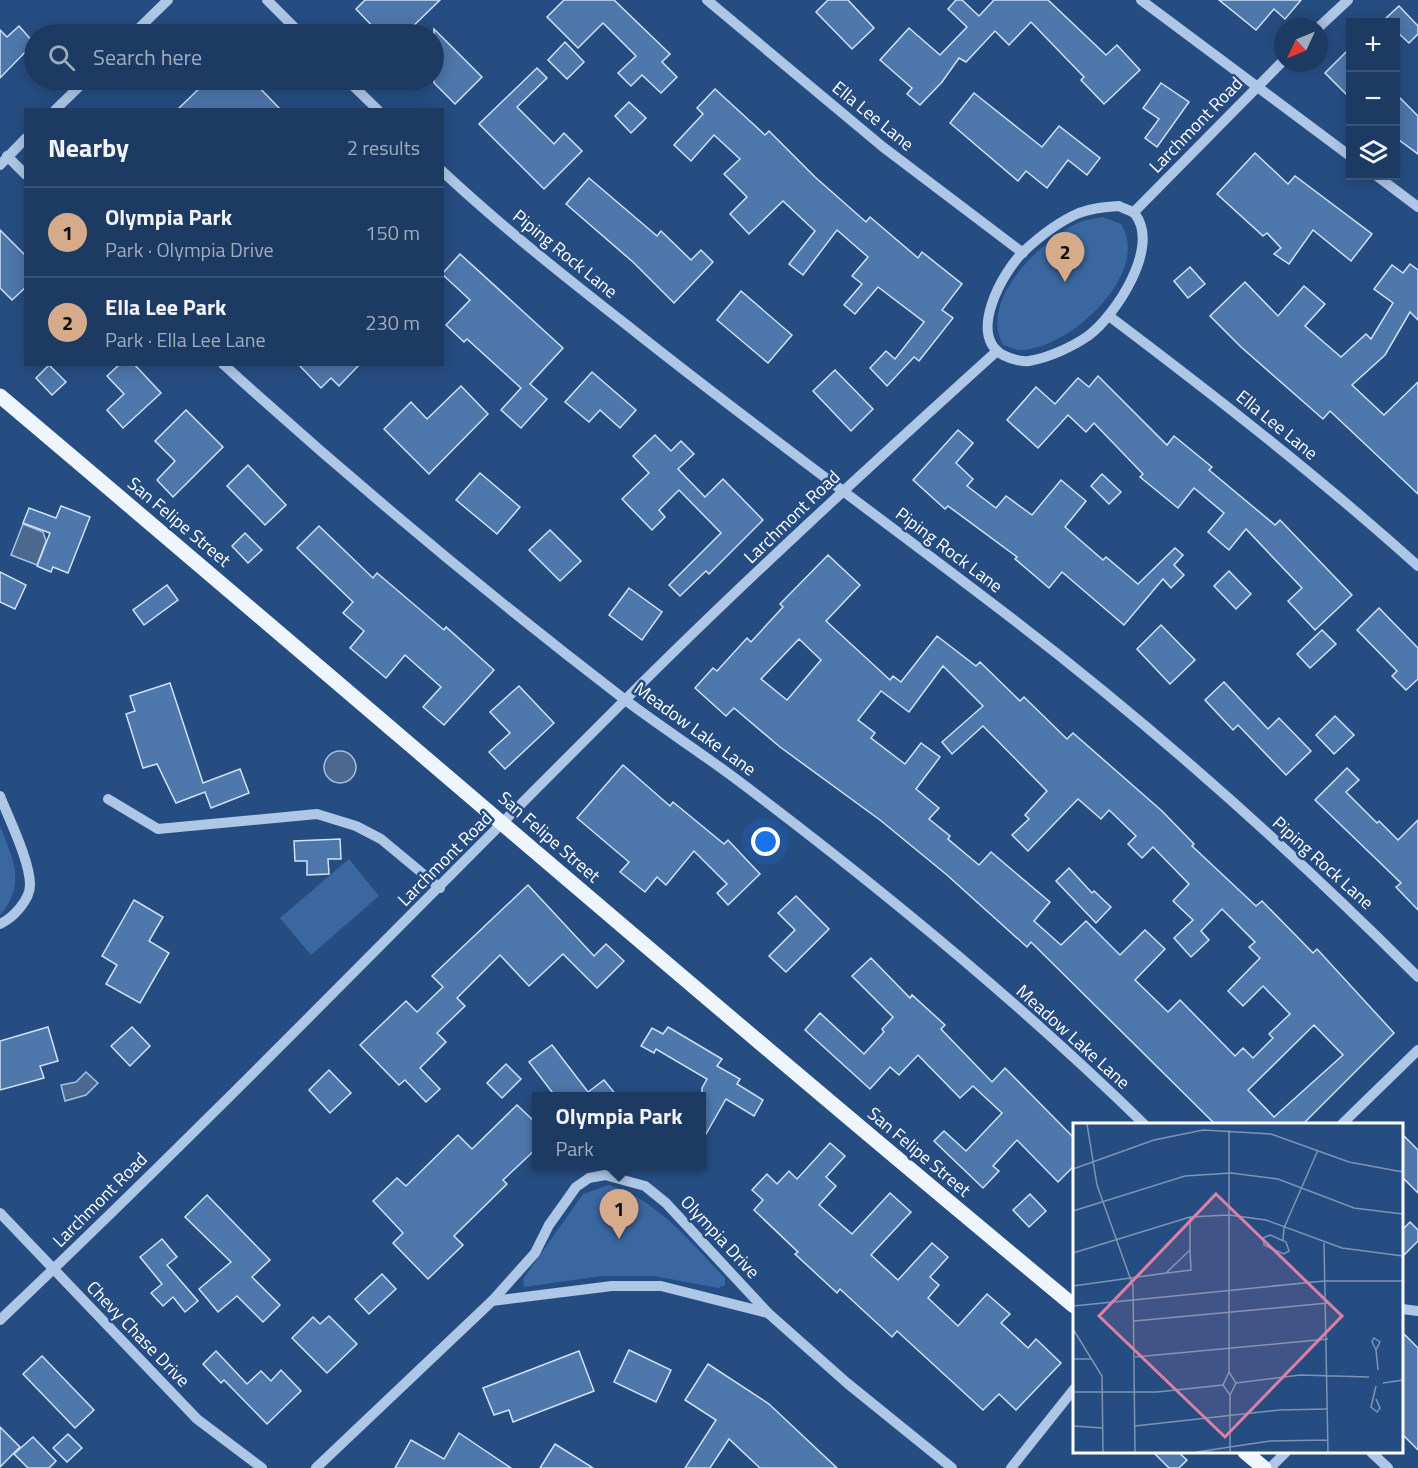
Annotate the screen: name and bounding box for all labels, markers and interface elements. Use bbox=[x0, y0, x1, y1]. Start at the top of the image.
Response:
north arrow bbox=[1274, 18, 1328, 72]
map controls bbox=[1346, 18, 1400, 180]
button: + bbox=[1346, 18, 1400, 72]
search box bbox=[24, 24, 444, 90]
text: Search here bbox=[93, 40, 202, 74]
icon: search bbox=[45, 41, 78, 74]
street label: Larchmont Road bbox=[1143, 70, 1249, 179]
button: − bbox=[1346, 72, 1400, 126]
street label: Ella Lee Lane bbox=[827, 74, 920, 157]
button: layers bbox=[1346, 126, 1400, 180]
text: Nearby bbox=[48, 128, 129, 167]
text: 2 results bbox=[347, 132, 420, 163]
text: Olympia Park bbox=[105, 200, 232, 234]
street label: Piping Rock Lane bbox=[507, 203, 624, 304]
text: 1 bbox=[62, 217, 73, 248]
text: 150 m bbox=[365, 217, 420, 248]
pin: 2 bbox=[1046, 232, 1084, 282]
text: Park · Olympia Drive bbox=[105, 234, 274, 265]
text: Ella Lee Park bbox=[105, 290, 226, 324]
text: 2 bbox=[62, 307, 73, 338]
text: 230 m bbox=[365, 307, 420, 338]
text: Park · Ella Lee Lane bbox=[105, 324, 266, 355]
street label: Ella Lee Lane bbox=[1231, 383, 1324, 466]
street label: Larchmont Road bbox=[737, 464, 846, 570]
street label: San Felipe Street bbox=[122, 470, 237, 573]
street label: Piping Rock Lane bbox=[890, 500, 1009, 599]
street label: Meadow Lake Lane bbox=[629, 675, 762, 782]
street label: San Felipe Street bbox=[492, 785, 607, 889]
street label: Larchmont Road bbox=[391, 805, 498, 912]
street label: Piping Rock Lane bbox=[1267, 810, 1380, 916]
your location bbox=[751, 827, 780, 856]
street label: Meadow Lake Lane bbox=[1010, 978, 1136, 1095]
popup bbox=[532, 1092, 706, 1170]
text: Olympia Park bbox=[555, 1099, 683, 1133]
street label: San Felipe Street bbox=[862, 1100, 977, 1203]
inset map bbox=[1073, 1123, 1403, 1453]
text: Park bbox=[555, 1133, 594, 1164]
street label: Larchmont Road bbox=[46, 1146, 153, 1253]
street label: Olympia Drive bbox=[674, 1189, 766, 1284]
pin: 1 bbox=[600, 1190, 638, 1239]
street label: Chevy Chase Drive bbox=[80, 1274, 196, 1393]

